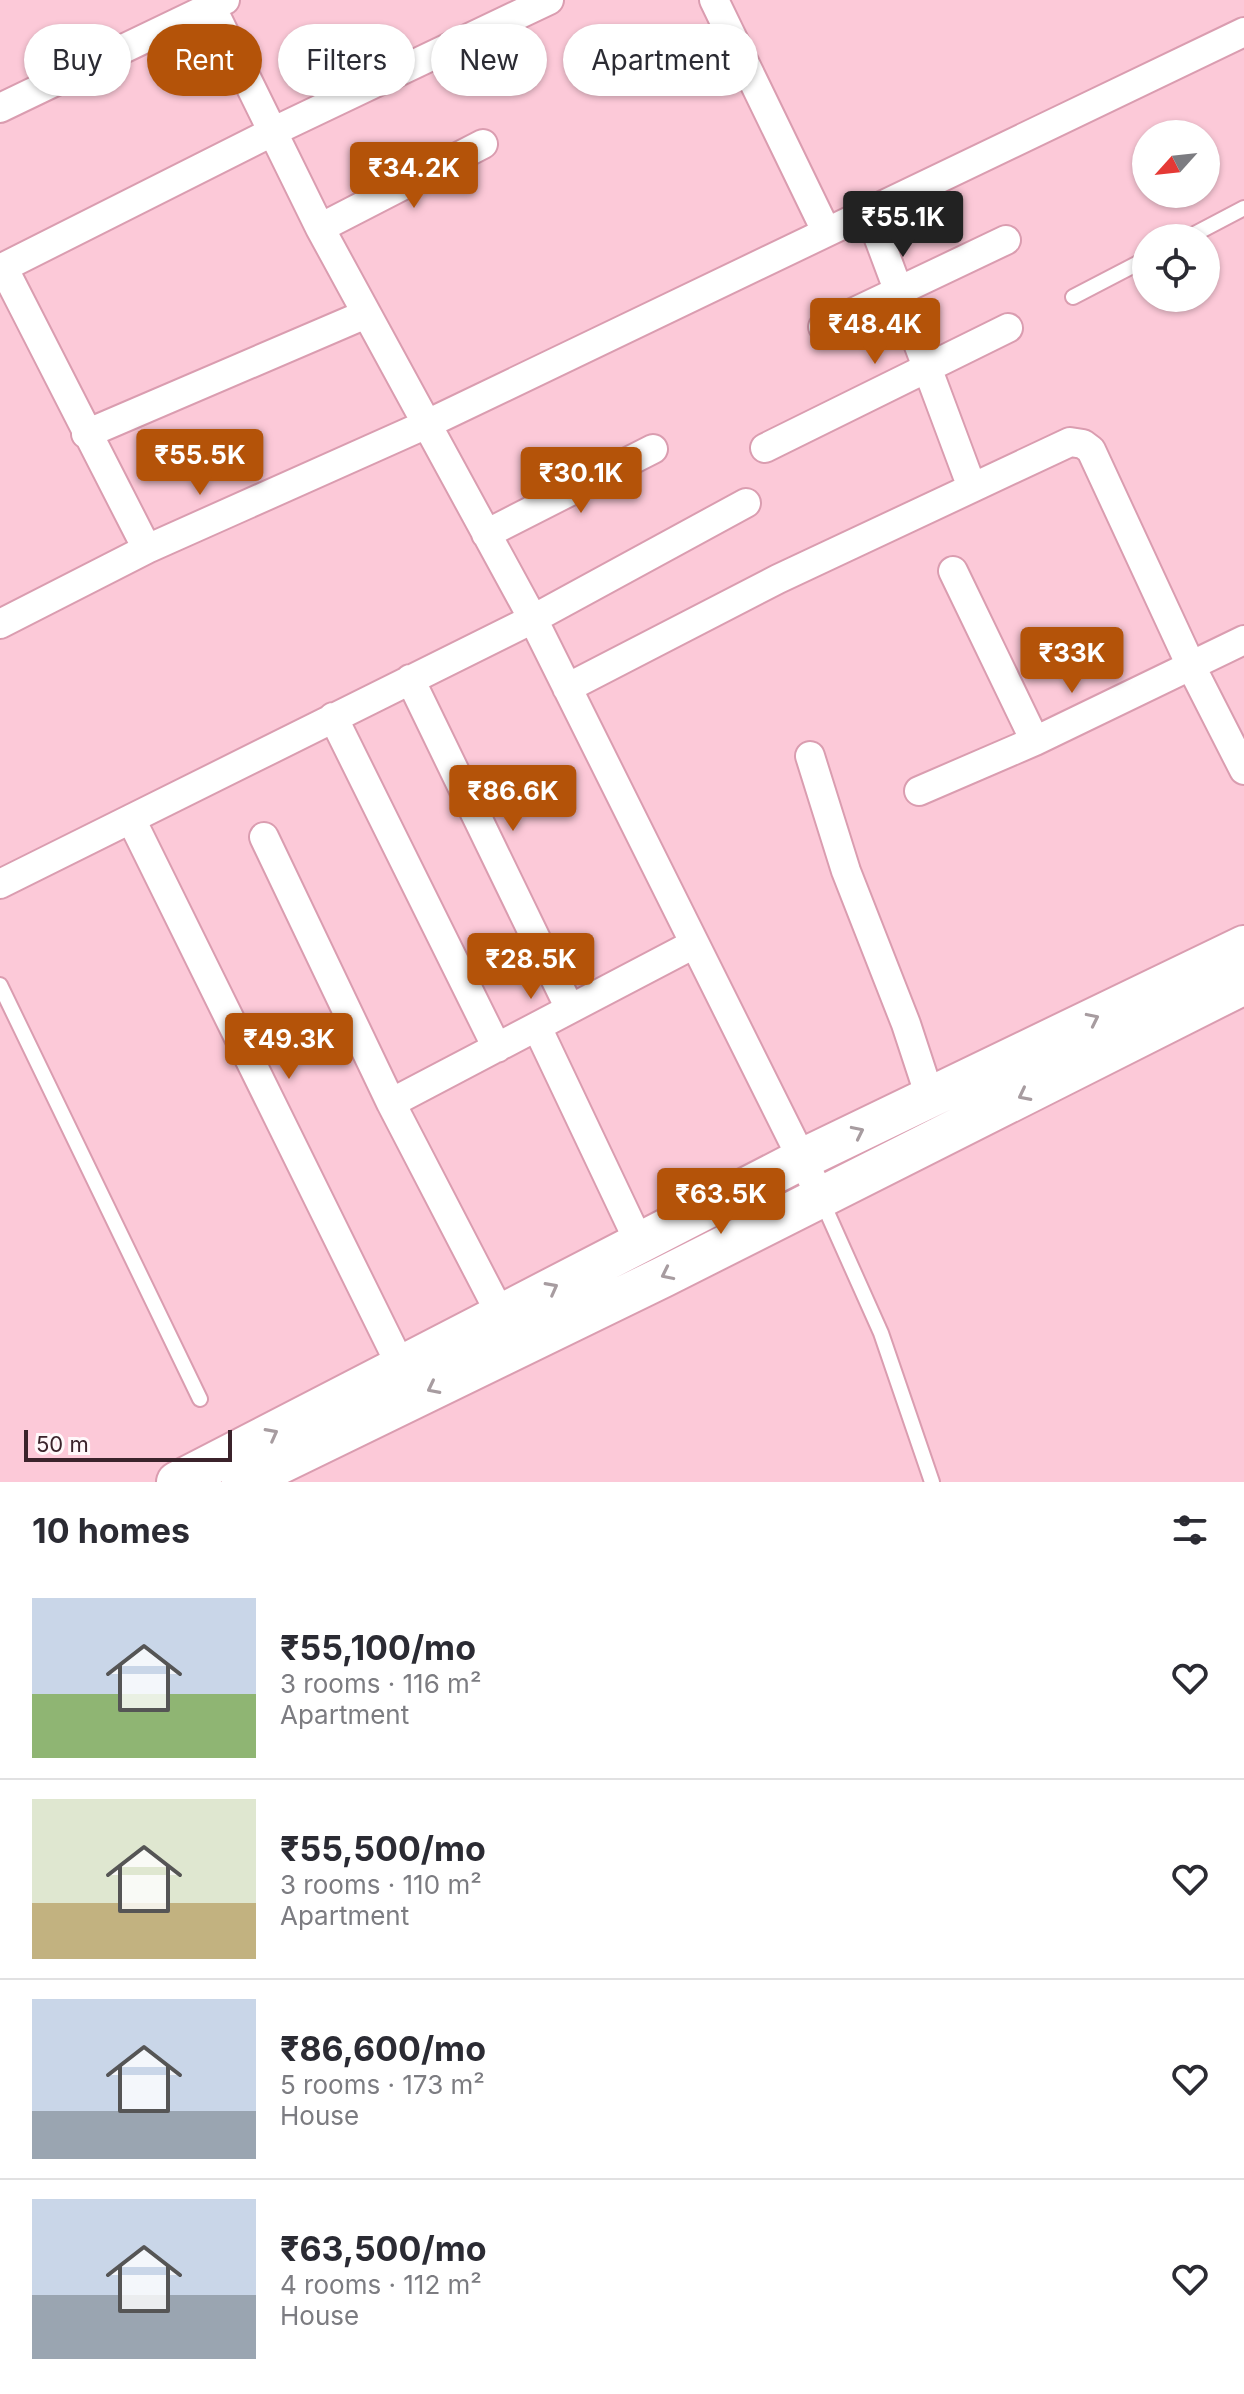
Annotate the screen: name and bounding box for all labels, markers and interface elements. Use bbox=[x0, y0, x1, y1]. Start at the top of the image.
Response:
chip: Buy bbox=[24, 24, 131, 96]
chip: Rent bbox=[147, 24, 262, 96]
chip: Filters bbox=[278, 24, 415, 96]
chip: New bbox=[431, 24, 547, 96]
chip: Apartment bbox=[563, 24, 758, 96]
north arrow bbox=[1132, 120, 1220, 208]
map controls bbox=[1132, 120, 1220, 312]
pin: ₹34.2K bbox=[349, 142, 479, 210]
text: ₹34.2K bbox=[368, 152, 460, 183]
pin: ₹55.1K bbox=[838, 191, 968, 259]
text: ₹55.1K bbox=[861, 201, 945, 232]
button: locate bbox=[1132, 224, 1220, 312]
pin: ₹48.4K bbox=[810, 298, 940, 366]
text: ₹48.4K bbox=[828, 308, 922, 339]
pin: ₹55.5K bbox=[135, 429, 265, 497]
text: ₹55.5K bbox=[154, 439, 246, 470]
pin: ₹30.1K bbox=[516, 447, 646, 515]
text: ₹30.1K bbox=[539, 457, 623, 488]
pin: ₹33K bbox=[1025, 627, 1119, 695]
text: ₹33K bbox=[1038, 637, 1106, 668]
pin: ₹86.6K bbox=[448, 765, 578, 833]
text: ₹86.6K bbox=[467, 775, 559, 806]
pin: ₹28.5K bbox=[466, 933, 596, 1001]
text: ₹28.5K bbox=[485, 943, 577, 974]
pin: ₹49.3K bbox=[224, 1013, 354, 1081]
one-way arrow bbox=[1084, 1013, 1099, 1029]
text: ₹49.3K bbox=[243, 1023, 335, 1054]
one-way arrow bbox=[1018, 1085, 1033, 1101]
one-way arrow bbox=[850, 1126, 865, 1142]
pin: ₹63.5K bbox=[656, 1168, 786, 1236]
text: ₹63.5K bbox=[675, 1178, 767, 1209]
one-way arrow bbox=[660, 1265, 675, 1280]
one-way arrow bbox=[544, 1283, 559, 1298]
one-way arrow bbox=[427, 1379, 442, 1394]
scale bar bbox=[24, 1426, 232, 1462]
one-way arrow bbox=[263, 1428, 277, 1444]
text: 50 m bbox=[36, 1431, 89, 1457]
icon: filters bbox=[1168, 1508, 1212, 1552]
text: 10 homes bbox=[32, 1510, 190, 1551]
text: ₹55,100/mo bbox=[280, 1627, 476, 1668]
icon: home bbox=[96, 1630, 192, 1726]
icon: heart bbox=[1168, 1656, 1212, 1700]
text: 3 rooms · 116 m² bbox=[280, 1668, 481, 1699]
text: Apartment bbox=[280, 1699, 409, 1730]
text: ₹55,500/mo bbox=[280, 1828, 486, 1869]
icon: home bbox=[96, 1831, 192, 1927]
icon: heart bbox=[1168, 1857, 1212, 1901]
text: 3 rooms · 110 m² bbox=[280, 1869, 482, 1900]
text: Apartment bbox=[280, 1900, 409, 1931]
text: ₹86,600/mo bbox=[280, 2028, 486, 2069]
icon: home bbox=[96, 2031, 192, 2127]
icon: heart bbox=[1168, 2057, 1212, 2101]
text: 5 rooms · 173 m² bbox=[280, 2069, 485, 2100]
text: House bbox=[280, 2100, 359, 2131]
text: ₹63,500/mo bbox=[280, 2228, 487, 2269]
icon: home bbox=[96, 2231, 192, 2327]
icon: heart bbox=[1168, 2257, 1212, 2301]
text: 4 rooms · 112 m² bbox=[280, 2269, 482, 2300]
text: House bbox=[280, 2300, 359, 2331]

